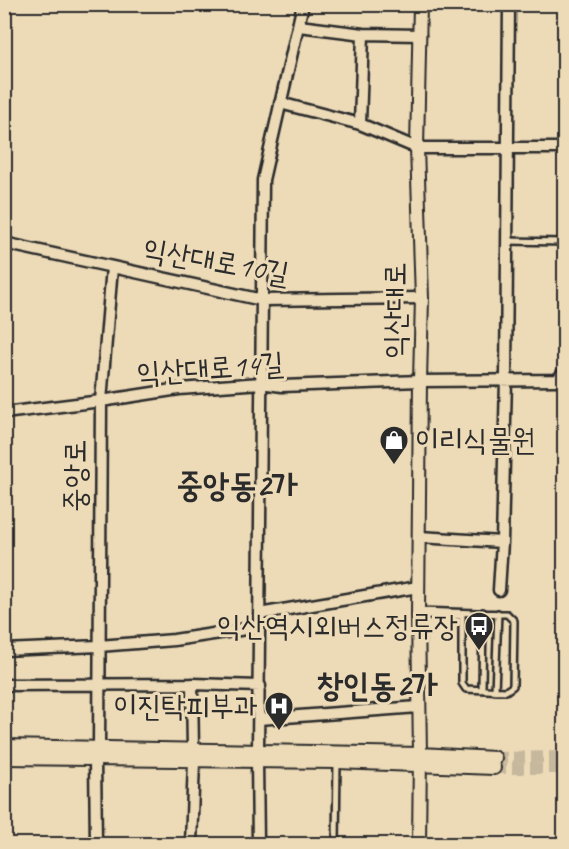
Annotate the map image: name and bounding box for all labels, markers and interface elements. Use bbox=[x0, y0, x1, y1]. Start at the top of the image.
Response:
street label: 익산대로10길 bbox=[140, 229, 292, 293]
street label: 익산대로 bbox=[376, 263, 414, 359]
street label: 익산대로14길 bbox=[135, 344, 285, 392]
place label: 이리식물원 bbox=[415, 421, 536, 459]
shop icon: 이리식물원 bbox=[378, 424, 410, 466]
street label: 중앙로 bbox=[56, 440, 94, 512]
district label: 중앙동2가 bbox=[176, 464, 298, 506]
place label: 익산역시외버스정류장 bbox=[217, 607, 458, 645]
bus stop icon: 익산역시외버스정류장 bbox=[463, 610, 495, 652]
district label: 창인동2가 bbox=[316, 664, 438, 706]
place label: 이진탁피부과 bbox=[113, 687, 258, 725]
hospital icon: 이진탁피부과 bbox=[263, 690, 295, 732]

